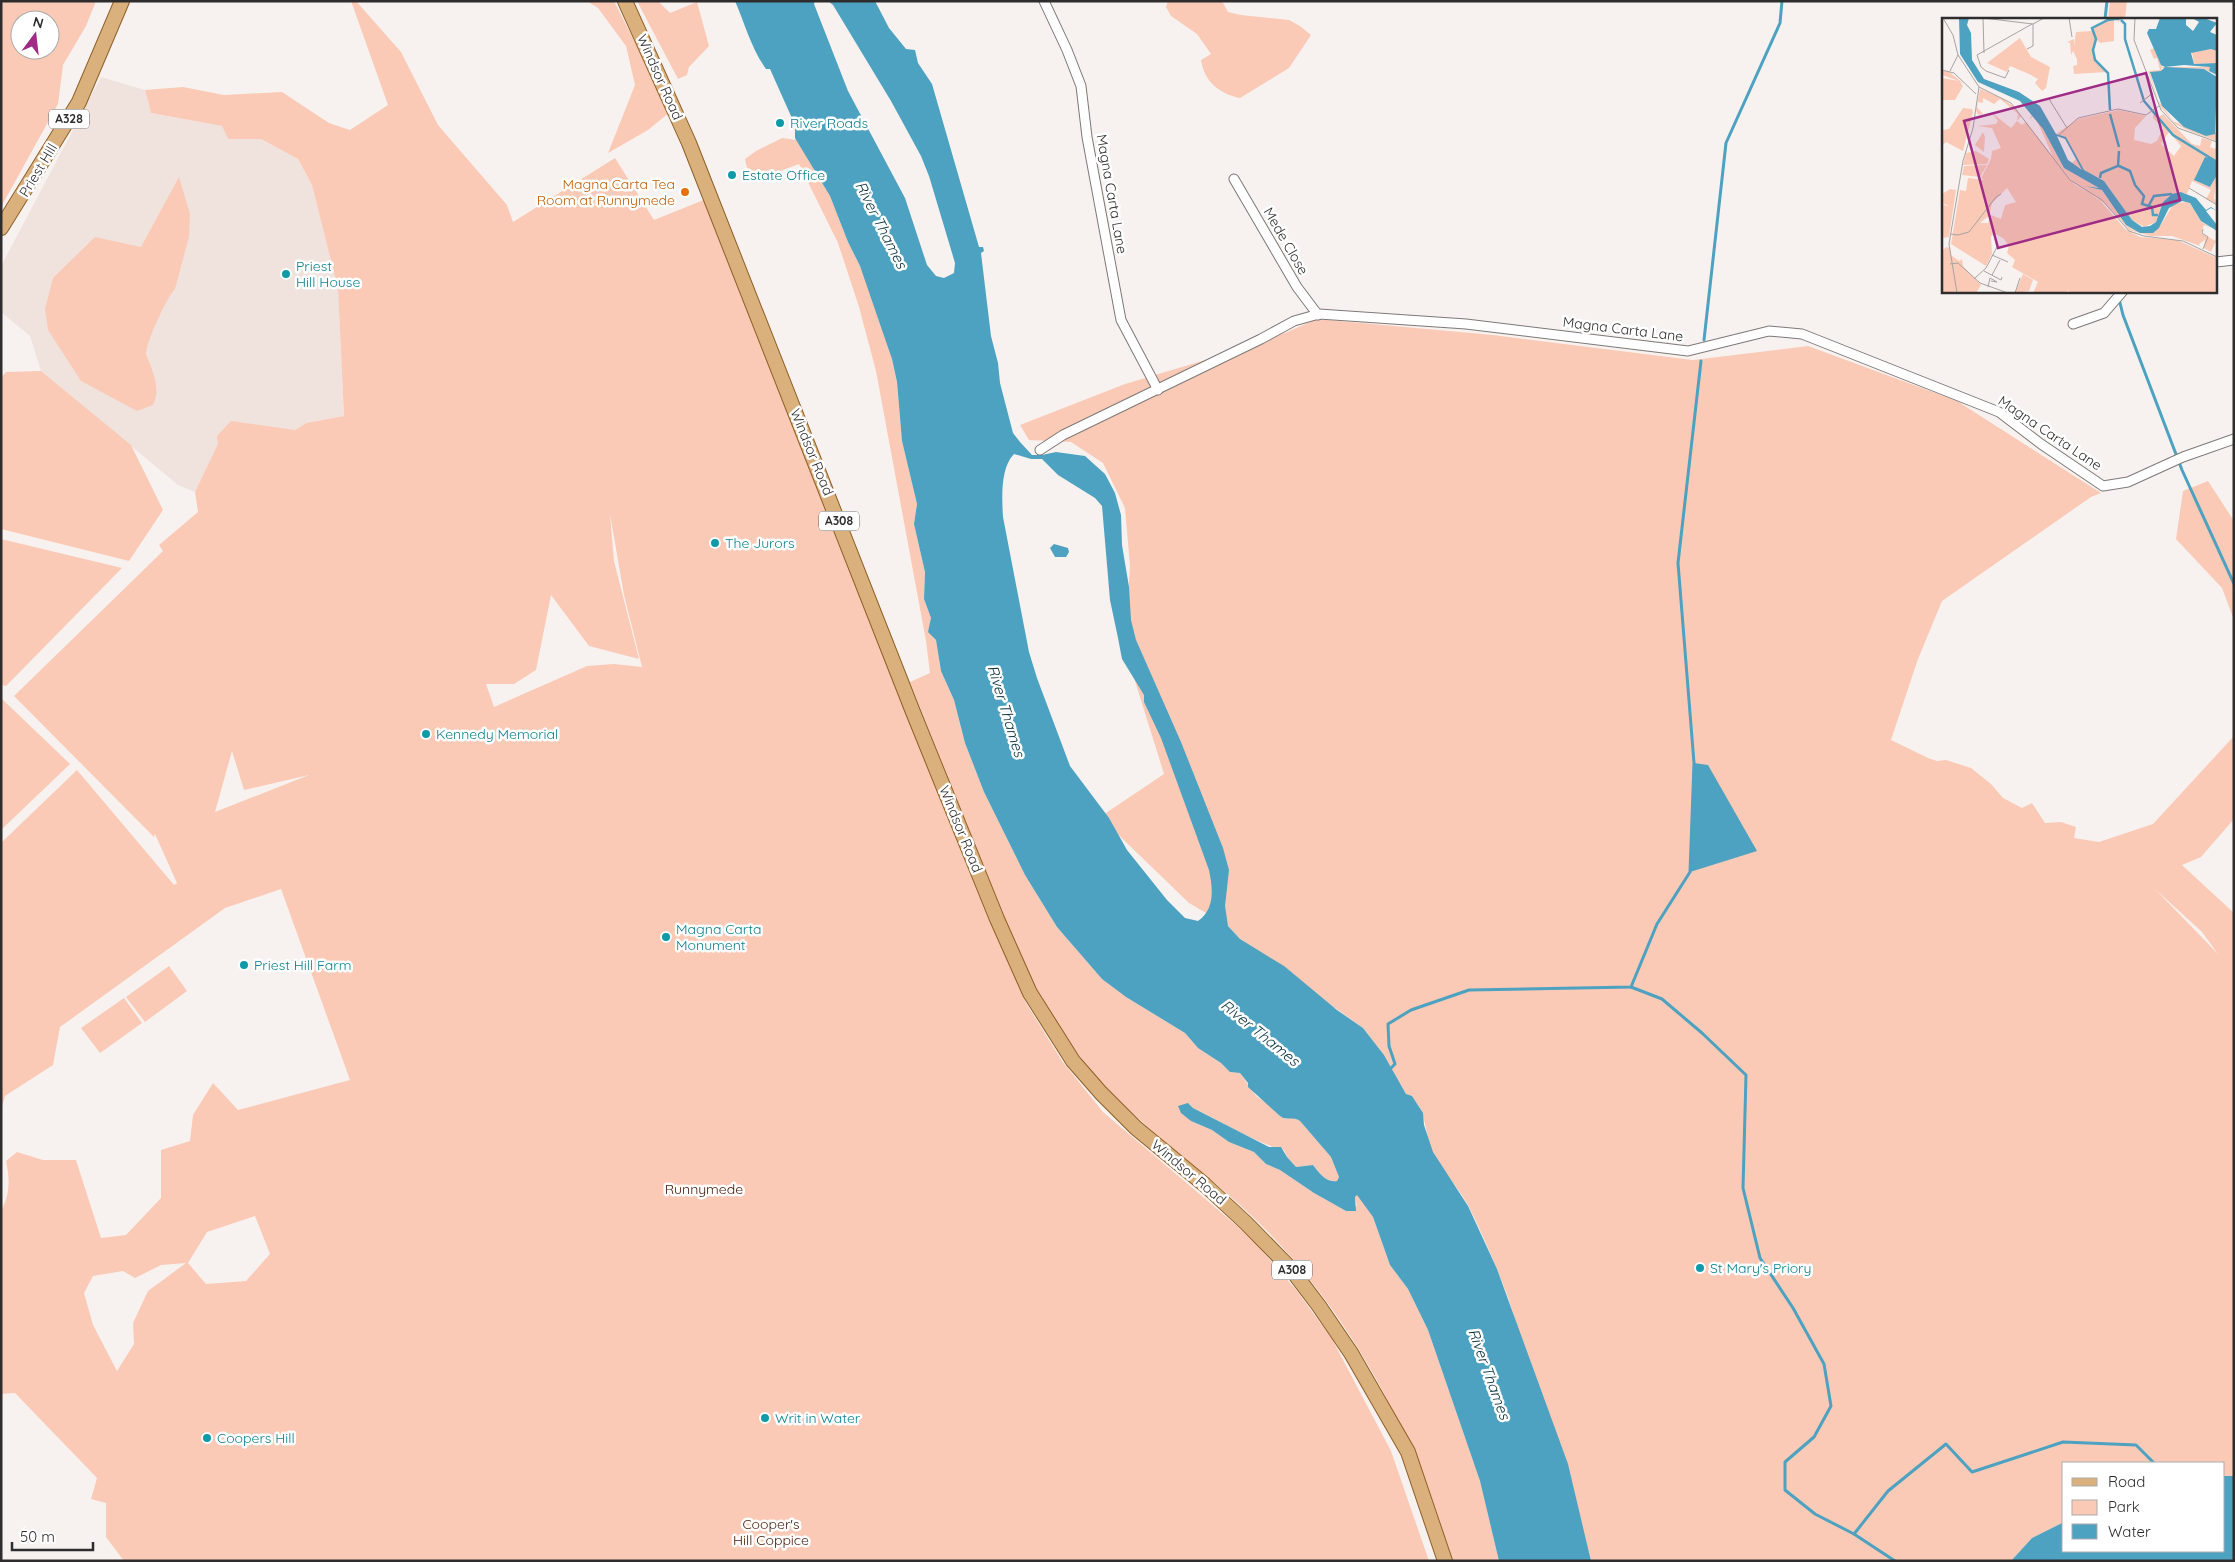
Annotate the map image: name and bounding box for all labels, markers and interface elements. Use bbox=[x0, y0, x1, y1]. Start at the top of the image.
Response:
north arrow bbox=[10, 10, 60, 60]
text: N bbox=[31, 12, 46, 32]
inset map bbox=[1942, 18, 2218, 292]
street label: Windsor Road bbox=[633, 31, 687, 123]
road number: A328 bbox=[49, 110, 89, 128]
place label: River Roads bbox=[790, 114, 868, 132]
marker: River Roads bbox=[774, 117, 786, 129]
street label: Magna Carta Lane bbox=[1093, 133, 1131, 255]
street label: Priest Hill bbox=[15, 140, 61, 200]
place label: Estate Office bbox=[742, 166, 825, 184]
marker: Estate Office bbox=[726, 169, 738, 181]
place label: Magna Carta Tea Room at Runnymede bbox=[537, 175, 675, 209]
water label: River Thames bbox=[851, 178, 912, 272]
marker: Magna Carta Tea Room at Runnymede bbox=[679, 186, 691, 198]
street label: Mede Close bbox=[1259, 204, 1313, 278]
place label: Priest Hill House bbox=[296, 257, 360, 291]
marker: Priest Hill House bbox=[280, 268, 292, 280]
street label: Magna Carta Lane bbox=[1562, 313, 1684, 345]
street label: Magna Carta Lane bbox=[1995, 392, 2105, 474]
street label: Windsor Road bbox=[786, 406, 838, 498]
road number: A308 bbox=[819, 512, 859, 530]
place label: The Jurors bbox=[725, 534, 795, 552]
marker: The Jurors bbox=[709, 537, 721, 549]
water label: River Thames bbox=[983, 662, 1030, 760]
place label: Kennedy Memorial bbox=[436, 725, 558, 743]
marker: Kennedy Memorial bbox=[420, 728, 432, 740]
street label: Windsor Road bbox=[935, 783, 987, 875]
place label: Magna Carta Monument bbox=[676, 920, 761, 954]
marker: Magna Carta Monument bbox=[660, 931, 672, 943]
place label: Priest Hill Farm bbox=[254, 956, 351, 974]
marker: Priest Hill Farm bbox=[238, 959, 250, 971]
water label: River Thames bbox=[1217, 995, 1304, 1071]
street label: Windsor Road bbox=[1148, 1136, 1230, 1208]
park label: Runnymede bbox=[665, 1180, 743, 1198]
place label: St Mary's Priory bbox=[1710, 1259, 1811, 1277]
road number: A308 bbox=[1272, 1260, 1312, 1280]
marker: St Mary's Priory bbox=[1694, 1262, 1706, 1274]
water label: River Thames bbox=[1464, 1326, 1515, 1423]
place label: Writ in Water bbox=[775, 1409, 861, 1427]
marker: Writ in Water bbox=[759, 1412, 771, 1424]
place label: Coopers Hill bbox=[217, 1429, 295, 1447]
marker: Coopers Hill bbox=[201, 1432, 213, 1444]
legend bbox=[2062, 1462, 2225, 1552]
text: Road bbox=[2108, 1472, 2145, 1491]
text: Park bbox=[2108, 1497, 2140, 1516]
park label: Cooper's Hill Coppice bbox=[733, 1515, 809, 1549]
scale bar bbox=[12, 1520, 94, 1552]
text: Water bbox=[2108, 1522, 2151, 1541]
text: 50 m bbox=[20, 1527, 55, 1546]

